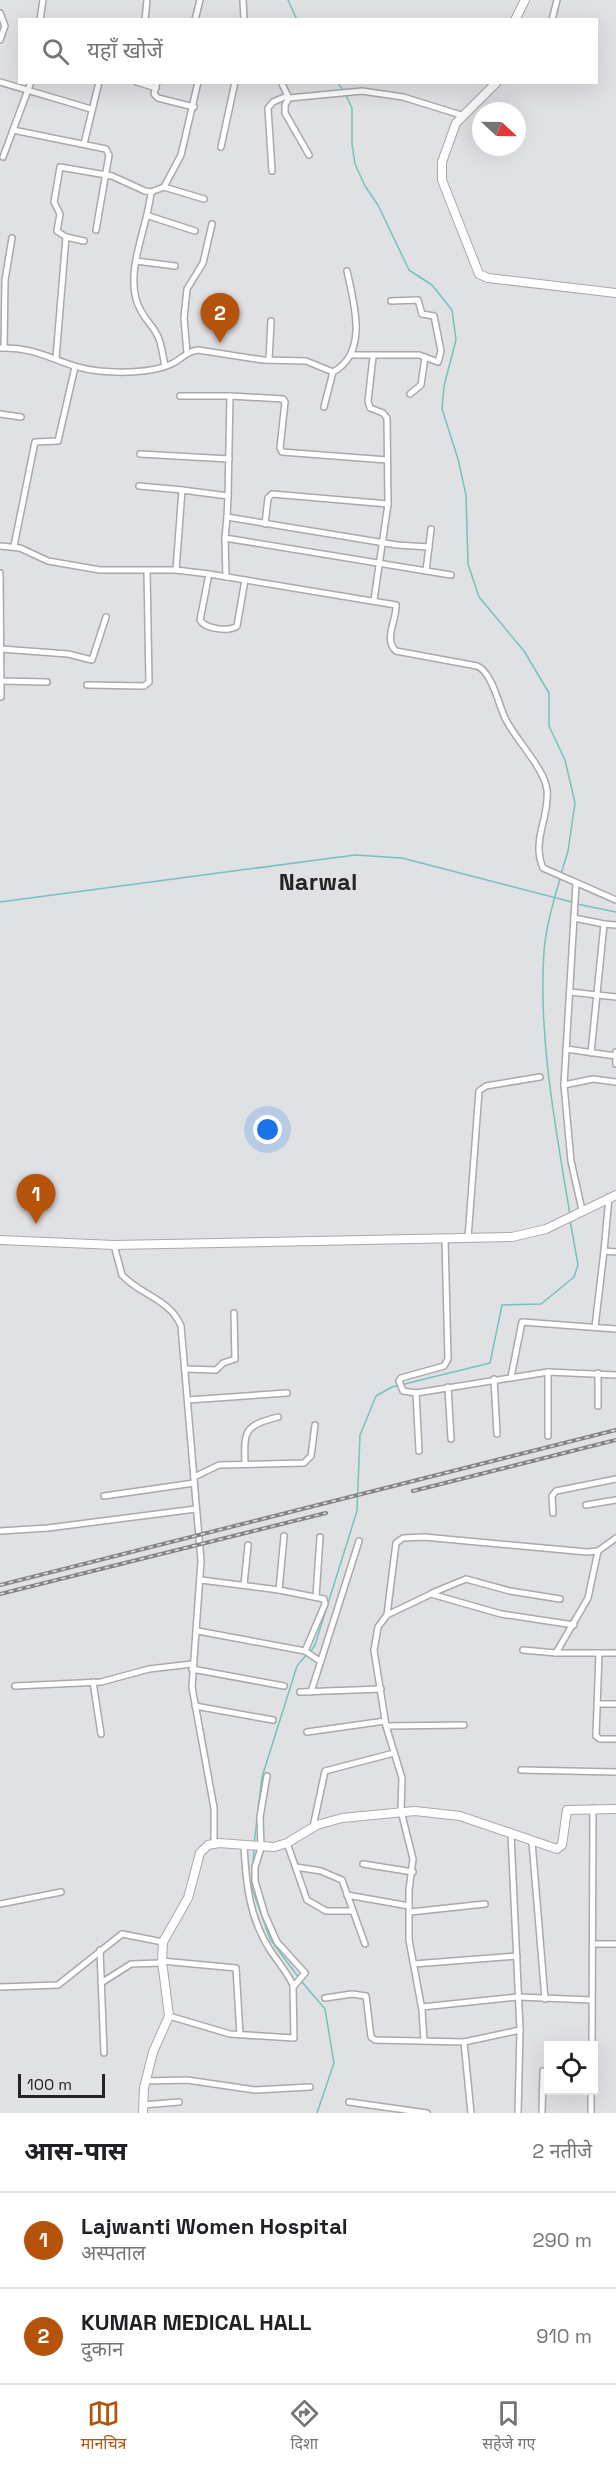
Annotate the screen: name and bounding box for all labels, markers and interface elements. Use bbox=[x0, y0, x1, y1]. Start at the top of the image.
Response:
search box bbox=[18, 18, 598, 84]
icon: search bbox=[39, 35, 72, 68]
text: यहाँ खोजें bbox=[87, 36, 163, 64]
north arrow bbox=[472, 102, 526, 156]
pin: 2 bbox=[200, 294, 240, 343]
district label: Narwal bbox=[279, 866, 357, 897]
your location bbox=[253, 1115, 282, 1144]
pin: 1 bbox=[16, 1174, 56, 1224]
map controls bbox=[544, 2041, 598, 2095]
button: locate bbox=[544, 2041, 598, 2095]
scale bar bbox=[18, 2071, 105, 2098]
text: 100 m bbox=[27, 2074, 72, 2095]
text: आस-पास bbox=[24, 2134, 127, 2168]
text: 2 नतीजे bbox=[532, 2138, 592, 2164]
text: Lajwanti Women Hospital bbox=[81, 2212, 348, 2240]
text: 1 bbox=[39, 2227, 48, 2253]
text: 290 m bbox=[533, 2227, 592, 2253]
text: अस्पताल bbox=[81, 2240, 146, 2266]
text: KUMAR MEDICAL HALL bbox=[81, 2308, 311, 2336]
text: 2 bbox=[38, 2323, 49, 2349]
text: 910 m bbox=[536, 2323, 592, 2349]
text: दुकान bbox=[81, 2336, 123, 2362]
tab: मानचित्र bbox=[81, 2397, 126, 2456]
tab: दिशा bbox=[288, 2397, 321, 2456]
tab: सहेजे गए bbox=[482, 2397, 535, 2456]

